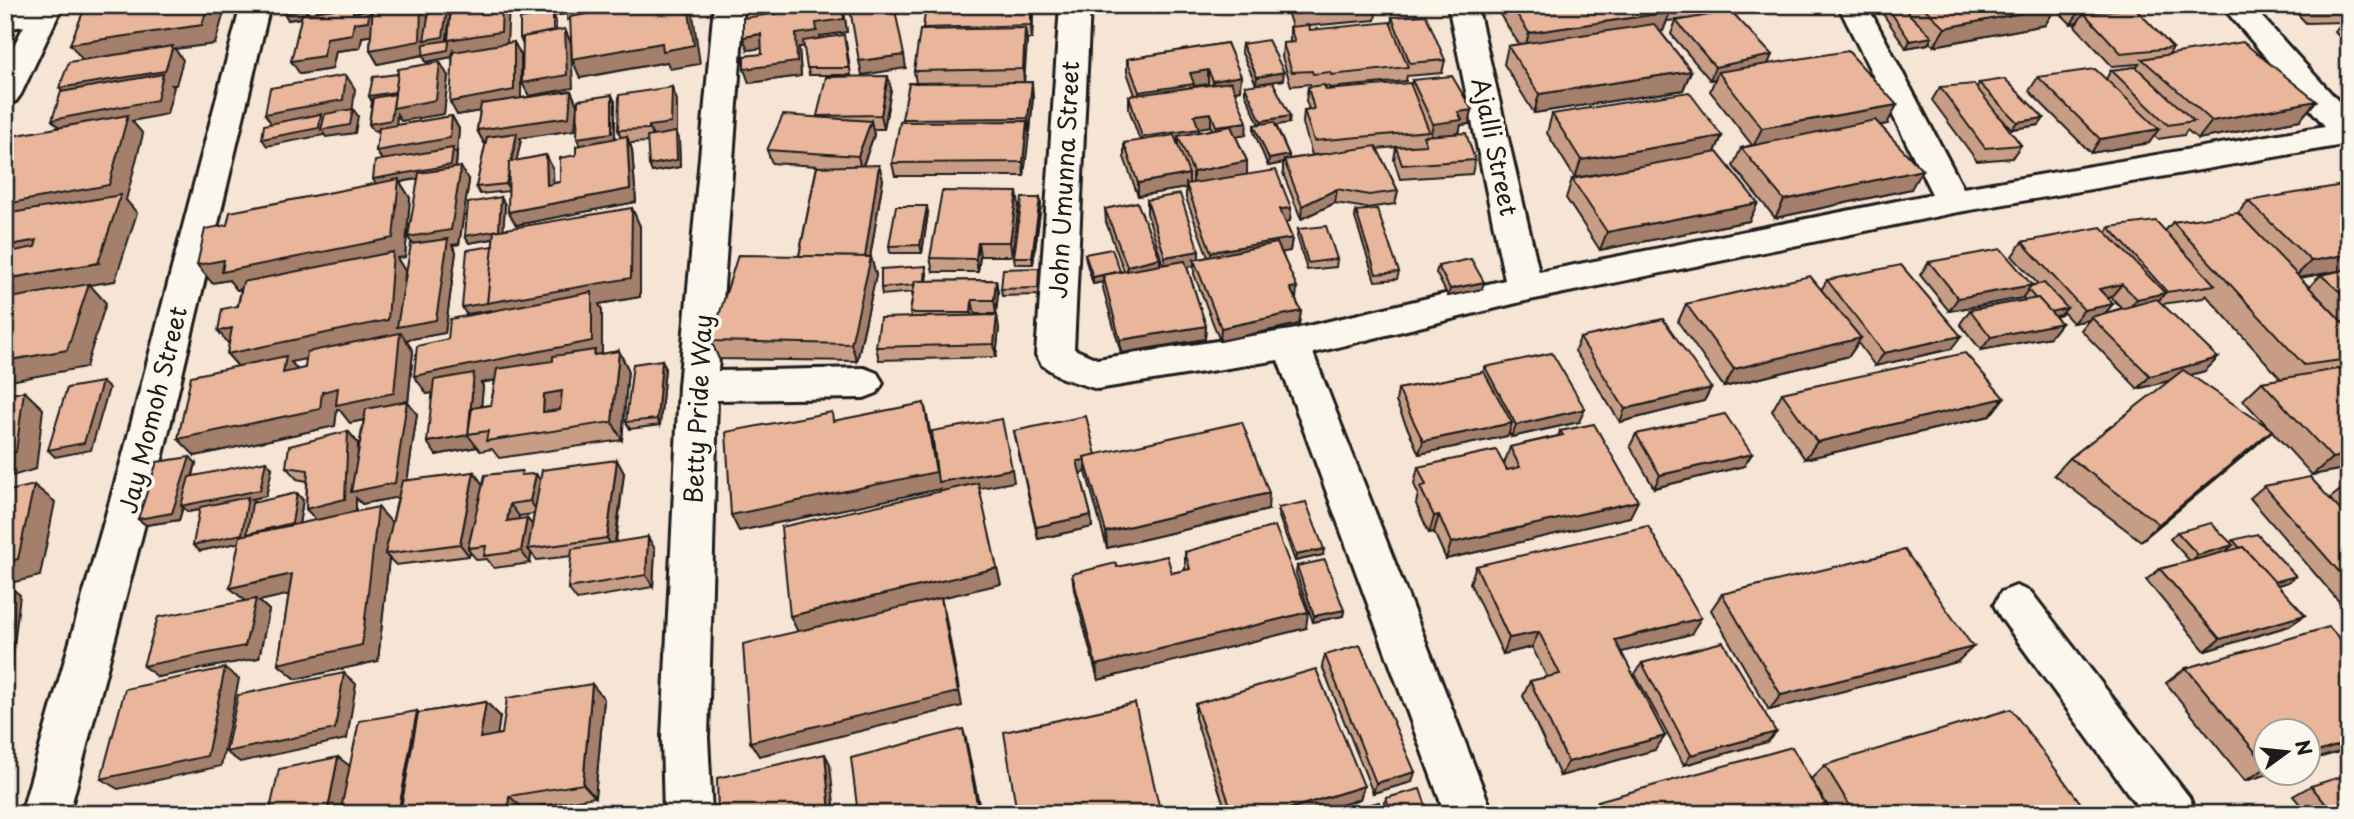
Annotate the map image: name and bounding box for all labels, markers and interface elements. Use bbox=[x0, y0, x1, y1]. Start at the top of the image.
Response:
street label: John Umunna Street bbox=[1039, 60, 1087, 300]
street label: Ajalli Street bbox=[1464, 74, 1528, 219]
street label: Jay Momoh Street bbox=[109, 302, 195, 517]
street label: Betty Pride Way bbox=[674, 313, 720, 504]
north arrow bbox=[2252, 718, 2322, 788]
text: N bbox=[2289, 736, 2320, 758]

